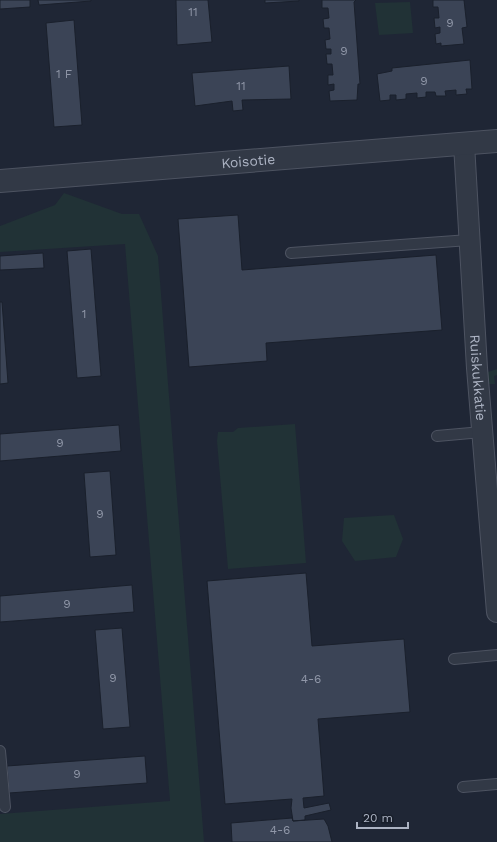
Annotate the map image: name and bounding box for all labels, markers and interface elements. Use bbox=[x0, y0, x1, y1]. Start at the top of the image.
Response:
house number: 11 bbox=[188, 5, 198, 19]
house number: 9 bbox=[446, 16, 454, 30]
house number: 9 bbox=[340, 44, 348, 58]
house number: 1 F bbox=[56, 67, 72, 81]
house number: 9 bbox=[420, 74, 428, 88]
house number: 11 bbox=[236, 79, 246, 93]
street label: Koisotie bbox=[221, 151, 276, 171]
house number: 1 bbox=[82, 307, 86, 321]
street label: Ruiskukkatie bbox=[467, 334, 489, 421]
house number: 9 bbox=[56, 436, 64, 450]
house number: 9 bbox=[96, 507, 104, 521]
house number: 9 bbox=[63, 597, 71, 611]
house number: 9 bbox=[109, 671, 117, 685]
house number: 4-6 bbox=[301, 672, 321, 686]
house number: 9 bbox=[73, 767, 81, 781]
scale bar bbox=[357, 804, 408, 830]
text: 20 m bbox=[363, 811, 393, 825]
house number: 4-6 bbox=[270, 823, 290, 837]

